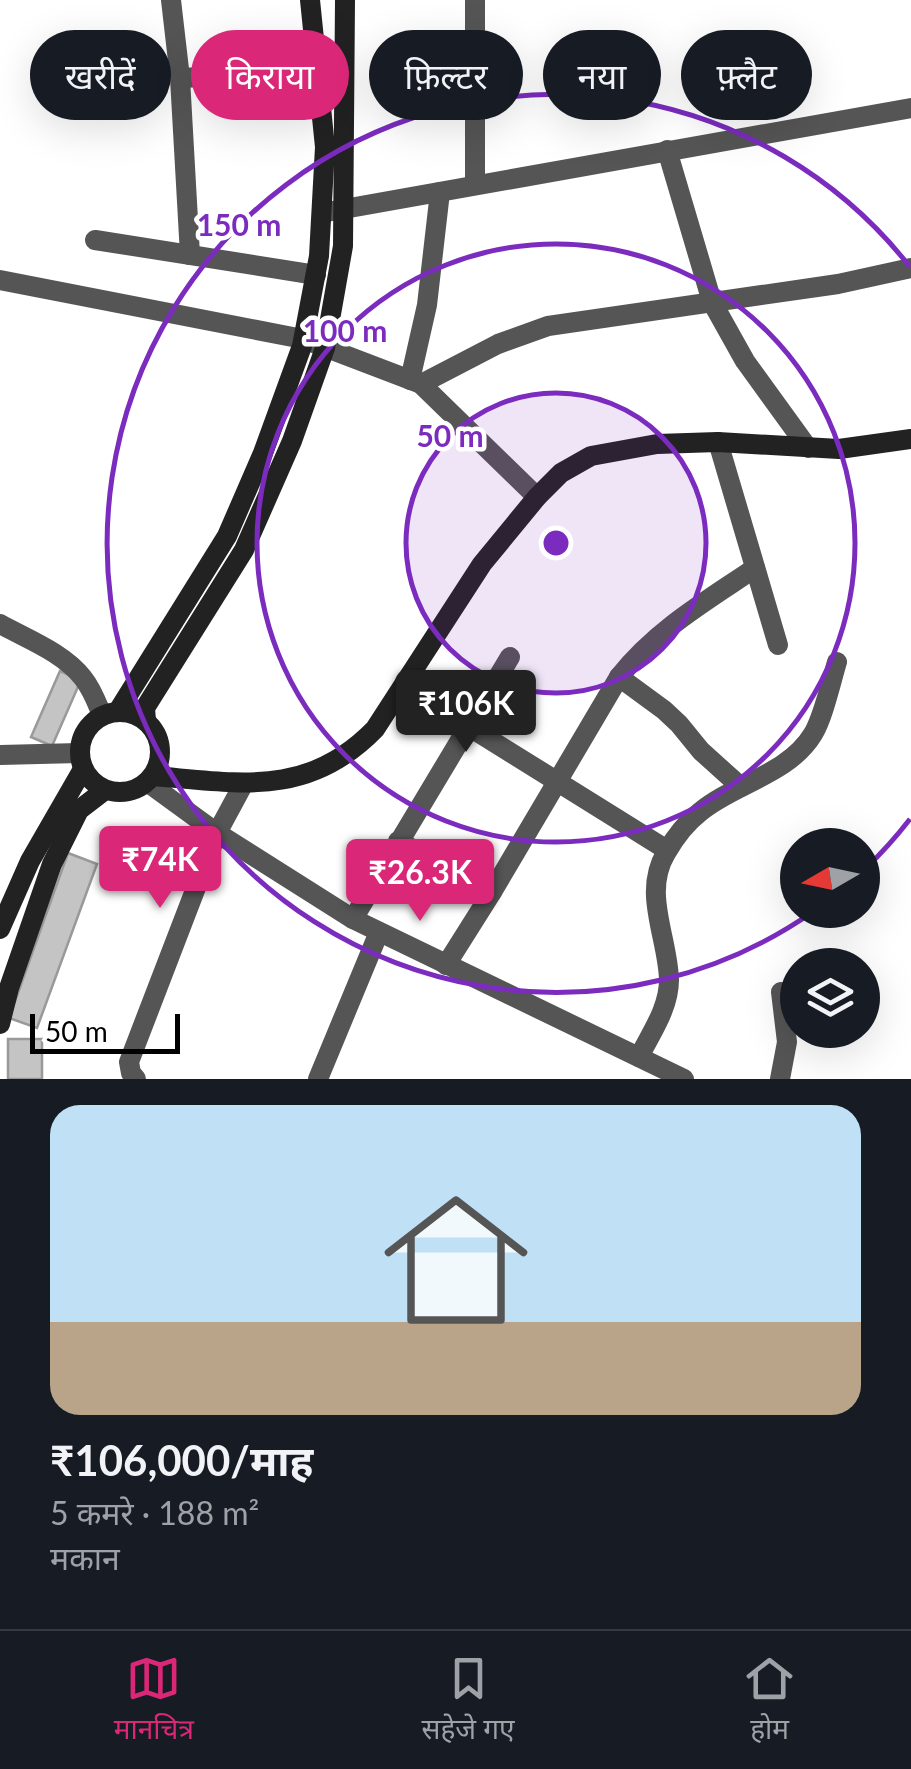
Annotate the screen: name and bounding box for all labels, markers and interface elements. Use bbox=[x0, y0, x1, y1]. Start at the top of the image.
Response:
chip: खरीदें bbox=[30, 30, 171, 120]
chip: किराया bbox=[191, 30, 349, 120]
chip: फ़िल्टर bbox=[369, 30, 523, 120]
chip: नया bbox=[543, 30, 661, 120]
chip: फ़्लैट bbox=[681, 30, 812, 120]
text: 150 m bbox=[197, 206, 281, 242]
text: 100 m bbox=[303, 312, 387, 348]
text: 50 m bbox=[416, 417, 484, 453]
centre of rings bbox=[538, 525, 574, 561]
pin: ₹106K bbox=[396, 670, 536, 755]
text: ₹106K bbox=[418, 683, 514, 722]
pin: ₹74K bbox=[101, 826, 219, 911]
north arrow bbox=[780, 828, 880, 928]
map controls bbox=[780, 828, 880, 1048]
text: ₹74K bbox=[121, 839, 199, 878]
pin: ₹26.3K bbox=[339, 839, 501, 924]
text: ₹26.3K bbox=[368, 852, 472, 891]
button: layers bbox=[780, 948, 880, 1048]
scale bar bbox=[30, 1009, 180, 1054]
text: 50 m bbox=[45, 1014, 108, 1048]
icon: home bbox=[366, 1170, 546, 1350]
text: ₹106,000/माह bbox=[50, 1435, 313, 1485]
text: 5 कमरे · 188 m² bbox=[50, 1493, 259, 1532]
text: मकान bbox=[50, 1538, 120, 1577]
tab: मानचित्र bbox=[114, 1651, 194, 1750]
tab: सहेजे गए bbox=[422, 1651, 515, 1750]
tab: होम bbox=[742, 1651, 797, 1750]

